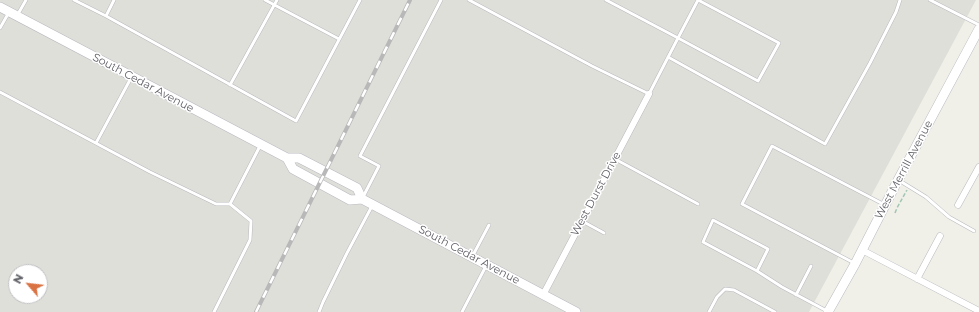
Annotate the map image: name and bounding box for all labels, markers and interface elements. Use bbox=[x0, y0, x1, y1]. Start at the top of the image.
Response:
street label: South Cedar Avenue bbox=[90, 51, 196, 115]
street label: West Merrill Avenue bbox=[872, 118, 936, 222]
street label: West Durst Drive bbox=[568, 150, 624, 238]
street label: South Cedar Avenue bbox=[416, 223, 522, 287]
north arrow bbox=[8, 264, 48, 304]
text: N bbox=[10, 272, 27, 286]

